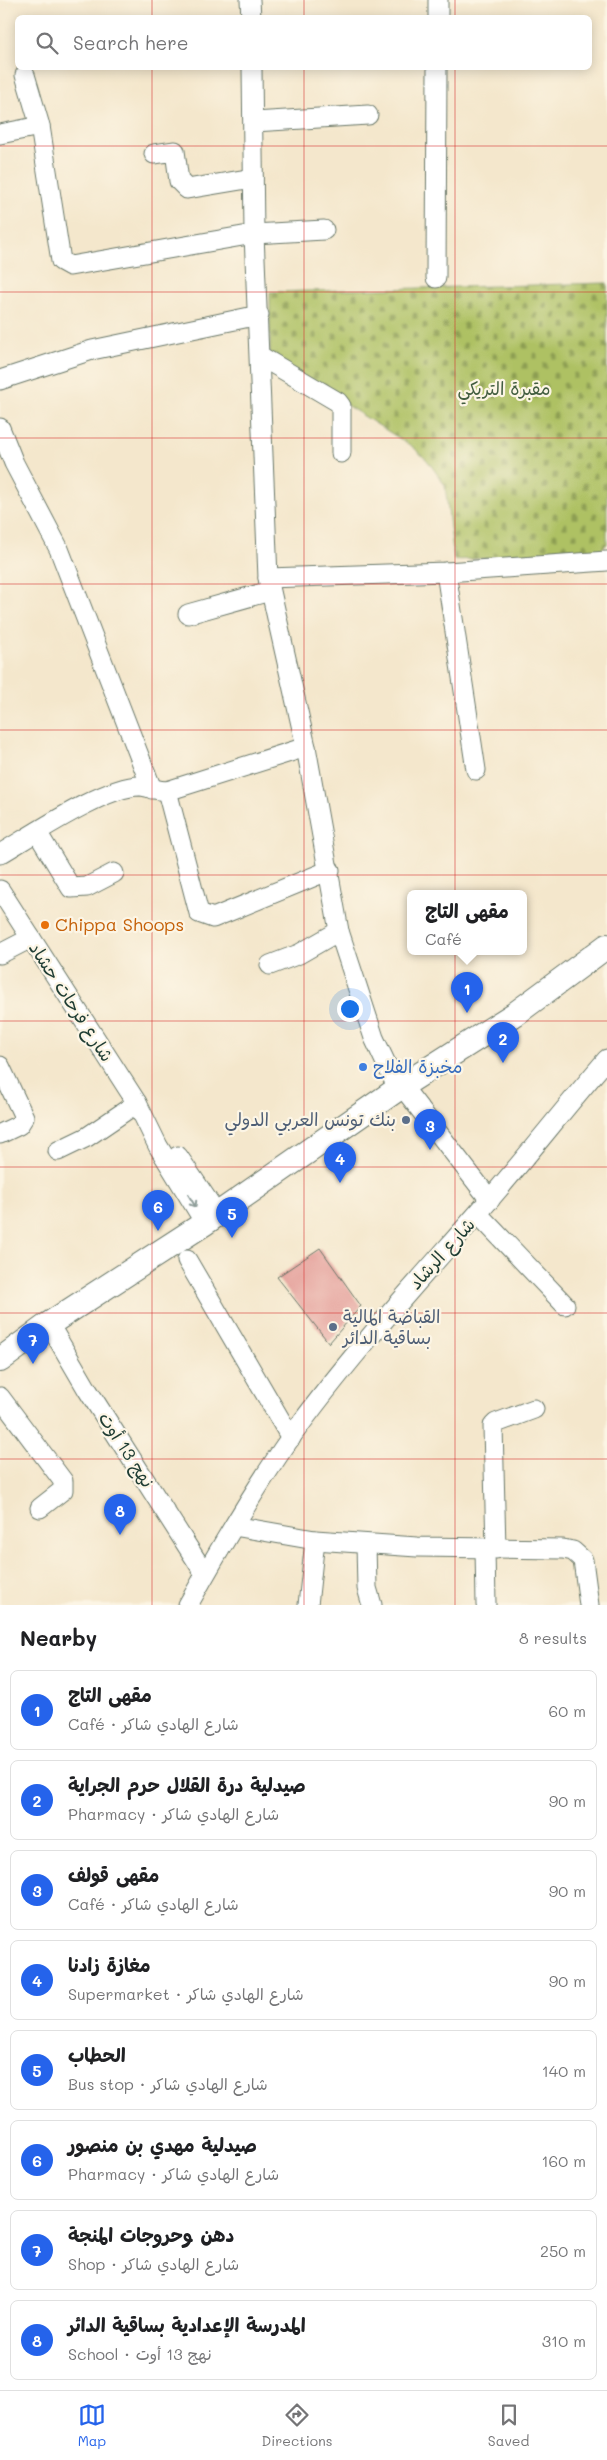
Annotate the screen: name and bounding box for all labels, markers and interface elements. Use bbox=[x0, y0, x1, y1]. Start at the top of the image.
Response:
search box bbox=[15, 15, 592, 70]
icon: search bbox=[33, 29, 61, 57]
text: Search here bbox=[73, 30, 189, 55]
park label: مقبرة التريكي bbox=[458, 376, 550, 405]
popup bbox=[407, 890, 527, 955]
text: مقهى التاج bbox=[425, 898, 509, 923]
place label: Chippa Shoops bbox=[55, 912, 184, 936]
marker: Chippa Shoops bbox=[39, 919, 51, 931]
text: Café bbox=[425, 928, 462, 949]
street label: شارع فرحات حشاد bbox=[23, 937, 120, 1066]
pin: 1 bbox=[451, 972, 483, 1013]
your location bbox=[337, 996, 363, 1022]
pin: 2 bbox=[487, 1022, 519, 1063]
place label: مخبزة الفلاح bbox=[373, 1054, 463, 1079]
marker: مخبزة الفلاح bbox=[357, 1061, 369, 1073]
place label: بنك تونس العربي الدولي bbox=[224, 1107, 396, 1136]
pin: 3 bbox=[414, 1109, 446, 1150]
marker: بنك تونس العربي الدولي bbox=[400, 1114, 412, 1126]
pin: 4 bbox=[324, 1142, 356, 1183]
pin: 6 bbox=[142, 1190, 174, 1231]
one-way arrow bbox=[187, 1194, 197, 1208]
pin: 5 bbox=[216, 1197, 248, 1238]
street label: شارع الرشاد bbox=[403, 1212, 480, 1295]
place label: القباضة المالية بساقية الدائر bbox=[341, 1304, 440, 1349]
marker: القباضة المالية بساقية الدائر bbox=[327, 1321, 339, 1333]
pin: 7 bbox=[17, 1323, 49, 1364]
street label: نهج 13 أوت bbox=[93, 1407, 160, 1492]
pin: 8 bbox=[104, 1494, 136, 1535]
text: Nearby bbox=[20, 1624, 97, 1651]
text: 8 results bbox=[519, 1627, 587, 1648]
text: مقهى التاج bbox=[68, 1682, 152, 1707]
text: 1 bbox=[33, 1700, 41, 1721]
text: 60 m bbox=[549, 1700, 586, 1721]
text: Café · شارع الهادي شاكر bbox=[68, 1713, 239, 1734]
text: صيدلية درة القلال حرم الجراية bbox=[68, 1772, 306, 1797]
text: 2 bbox=[33, 1790, 41, 1811]
text: 90 m bbox=[549, 1790, 586, 1811]
text: Pharmacy · شارع الهادي شاكر bbox=[68, 1803, 279, 1824]
text: مقهى قولف bbox=[68, 1862, 159, 1887]
text: 3 bbox=[32, 1880, 42, 1901]
text: 90 m bbox=[549, 1880, 586, 1901]
text: Café · شارع الهادي شاكر bbox=[68, 1893, 239, 1914]
text: مغازة زادنا bbox=[68, 1952, 151, 1977]
text: 4 bbox=[32, 1970, 42, 1991]
text: 90 m bbox=[549, 1970, 586, 1991]
text: Supermarket · شارع الهادي شاكر bbox=[68, 1983, 304, 2004]
text: الحطاب bbox=[68, 2042, 126, 2067]
text: 5 bbox=[32, 2060, 42, 2081]
text: 140 m bbox=[542, 2060, 586, 2081]
text: Bus stop · شارع الهادي شاكر bbox=[68, 2073, 268, 2094]
text: صيدلية مهدي بن منصور bbox=[68, 2132, 257, 2157]
text: 6 bbox=[32, 2150, 42, 2171]
text: 160 m bbox=[541, 2150, 586, 2171]
text: Pharmacy · شارع الهادي شاكر bbox=[68, 2163, 279, 2184]
text: دهن وحروجات المنجة bbox=[68, 2222, 234, 2247]
text: 7 bbox=[33, 2240, 41, 2261]
text: 250 m bbox=[540, 2240, 586, 2261]
text: Shop · شارع الهادي شاكر bbox=[68, 2253, 239, 2274]
text: المدرسة الإعدادية بساقية الدائر bbox=[68, 2312, 306, 2337]
text: 8 bbox=[32, 2330, 42, 2351]
text: 310 m bbox=[542, 2330, 586, 2351]
text: School · نهج 13 أوت bbox=[68, 2343, 212, 2364]
tab: Map bbox=[78, 2401, 106, 2450]
tab: Directions bbox=[261, 2401, 333, 2450]
tab: Saved bbox=[488, 2401, 529, 2450]

